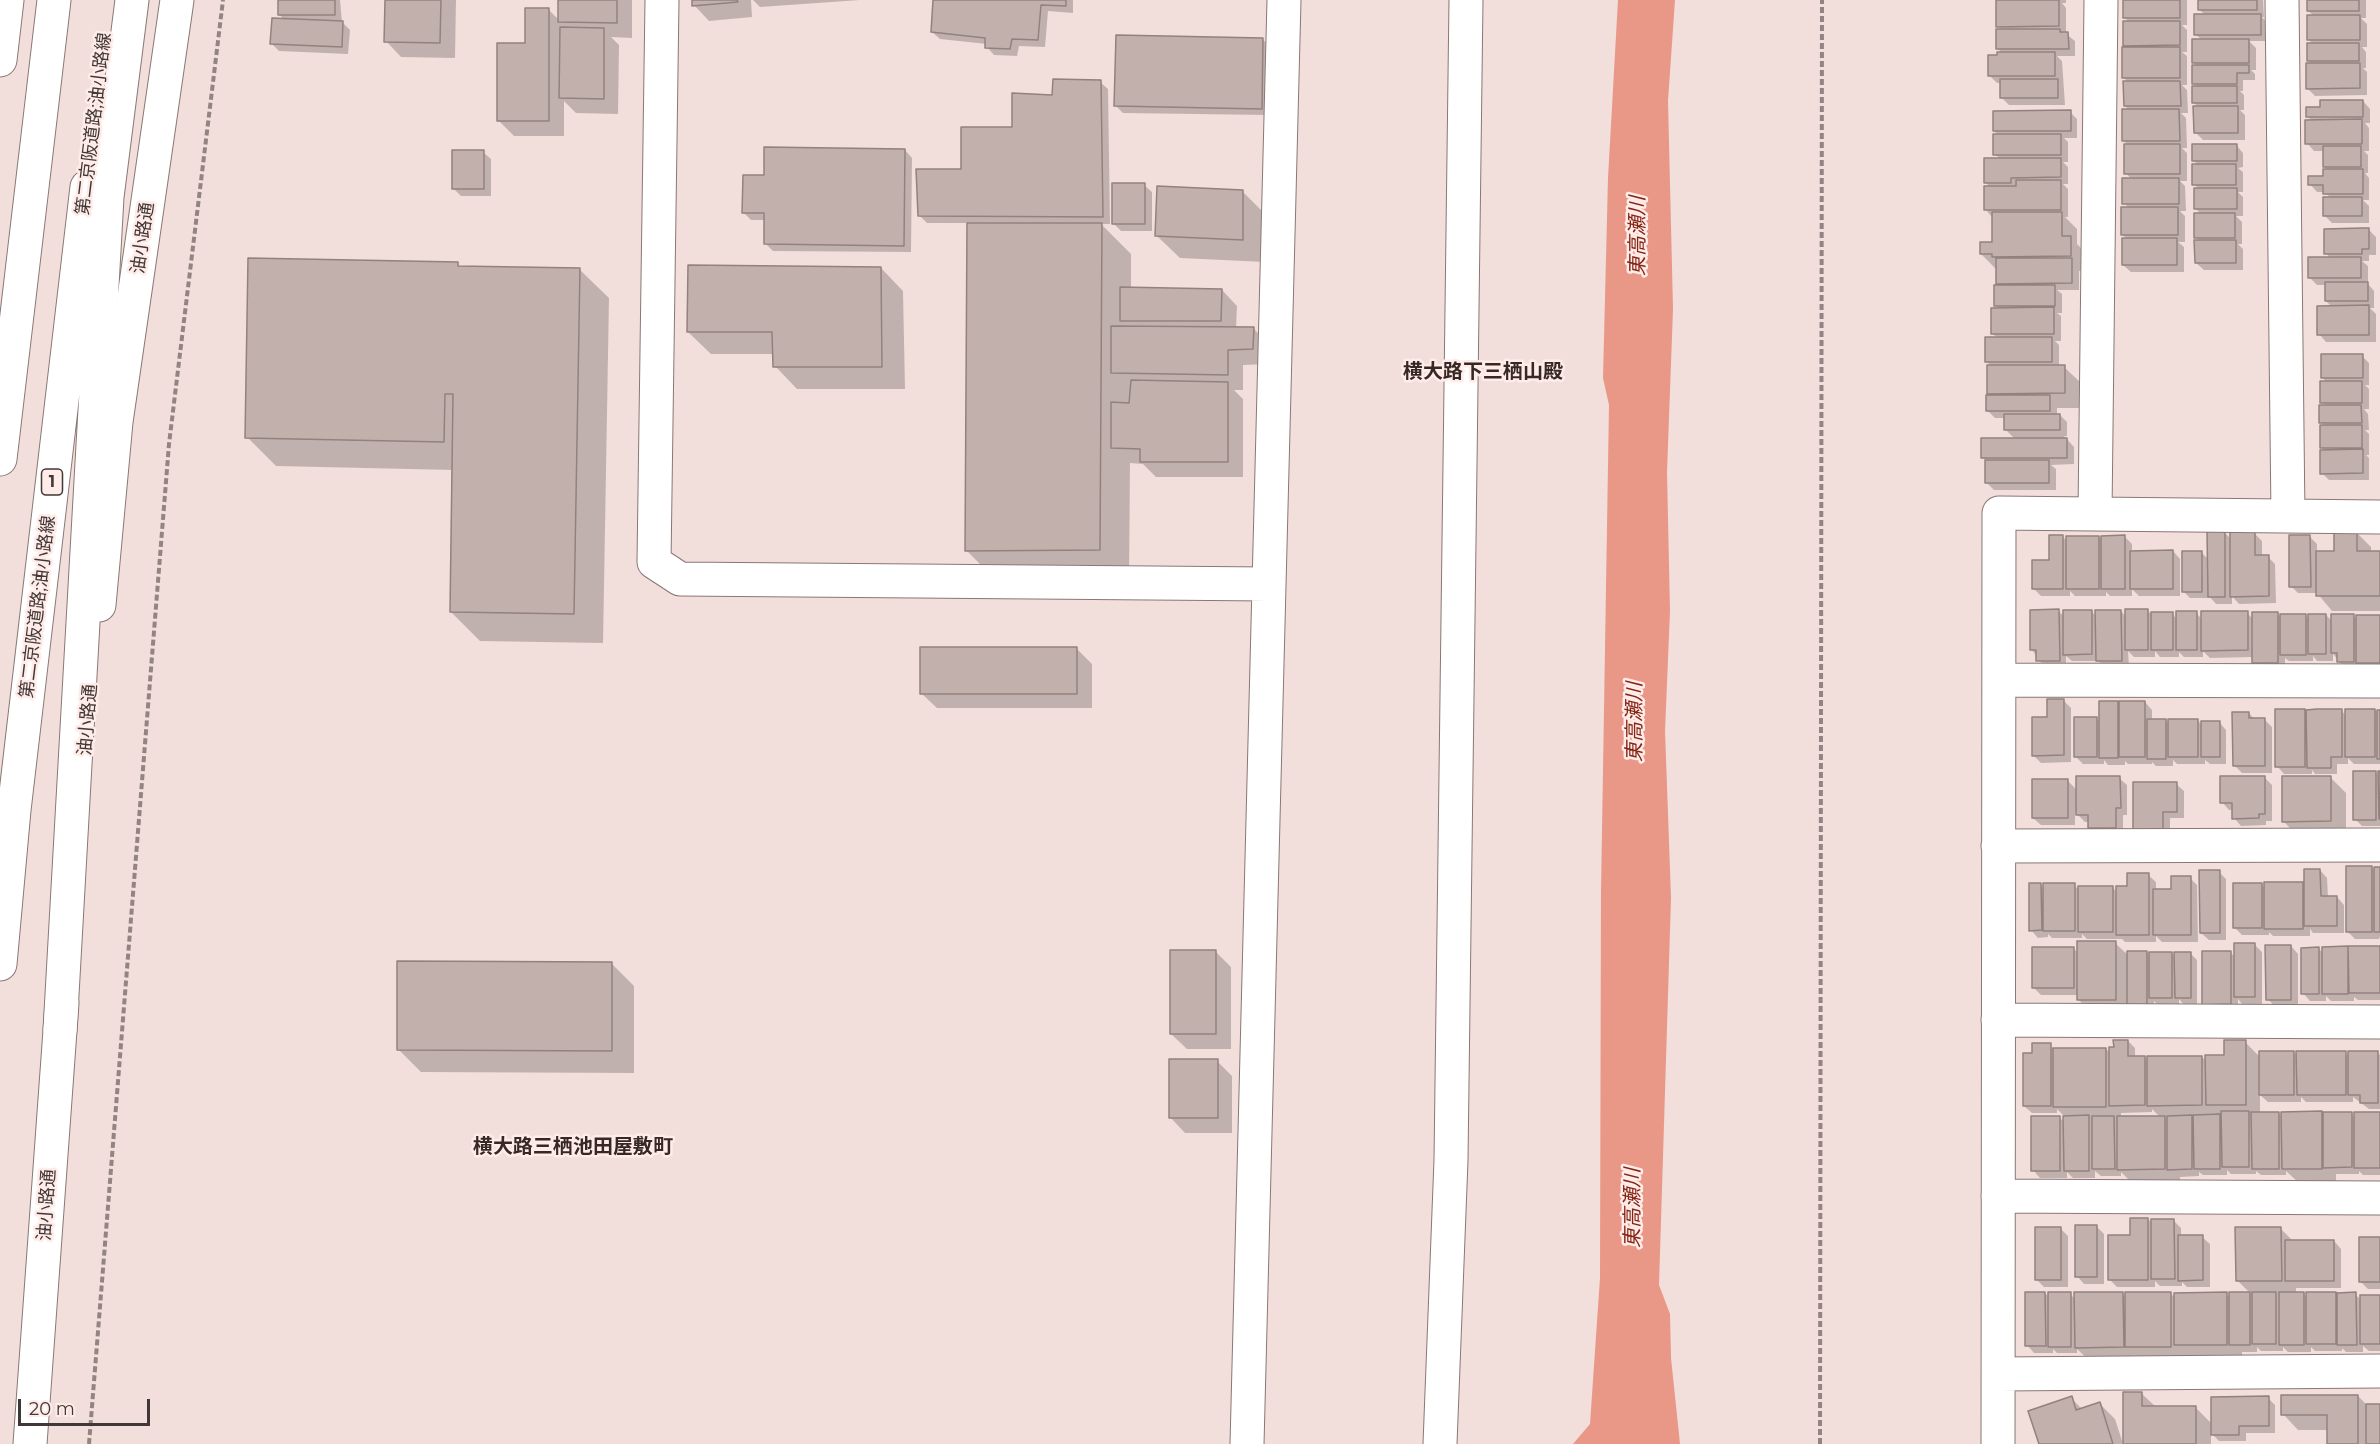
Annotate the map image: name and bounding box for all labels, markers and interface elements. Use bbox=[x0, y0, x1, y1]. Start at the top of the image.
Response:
street label: 第二京阪道路;油小路線 bbox=[72, 31, 116, 217]
water label: 東高瀬川 bbox=[1626, 196, 1650, 276]
street label: 油小路通 bbox=[127, 201, 159, 275]
district label: 横大路下三栖山殿 bbox=[1403, 360, 1563, 384]
road number: 1 bbox=[42, 469, 62, 495]
street label: 第二京阪道路;油小路線 bbox=[16, 514, 60, 700]
water label: 東高瀬川 bbox=[1623, 682, 1647, 762]
street label: 油小路通 bbox=[74, 683, 102, 757]
district label: 横大路三栖池田屋敷町 bbox=[473, 1135, 673, 1159]
street label: 油小路通 bbox=[34, 1168, 60, 1242]
water label: 東高瀬川 bbox=[1621, 1168, 1645, 1248]
scale bar bbox=[21, 1387, 153, 1425]
text: 20 m bbox=[29, 1398, 75, 1420]

